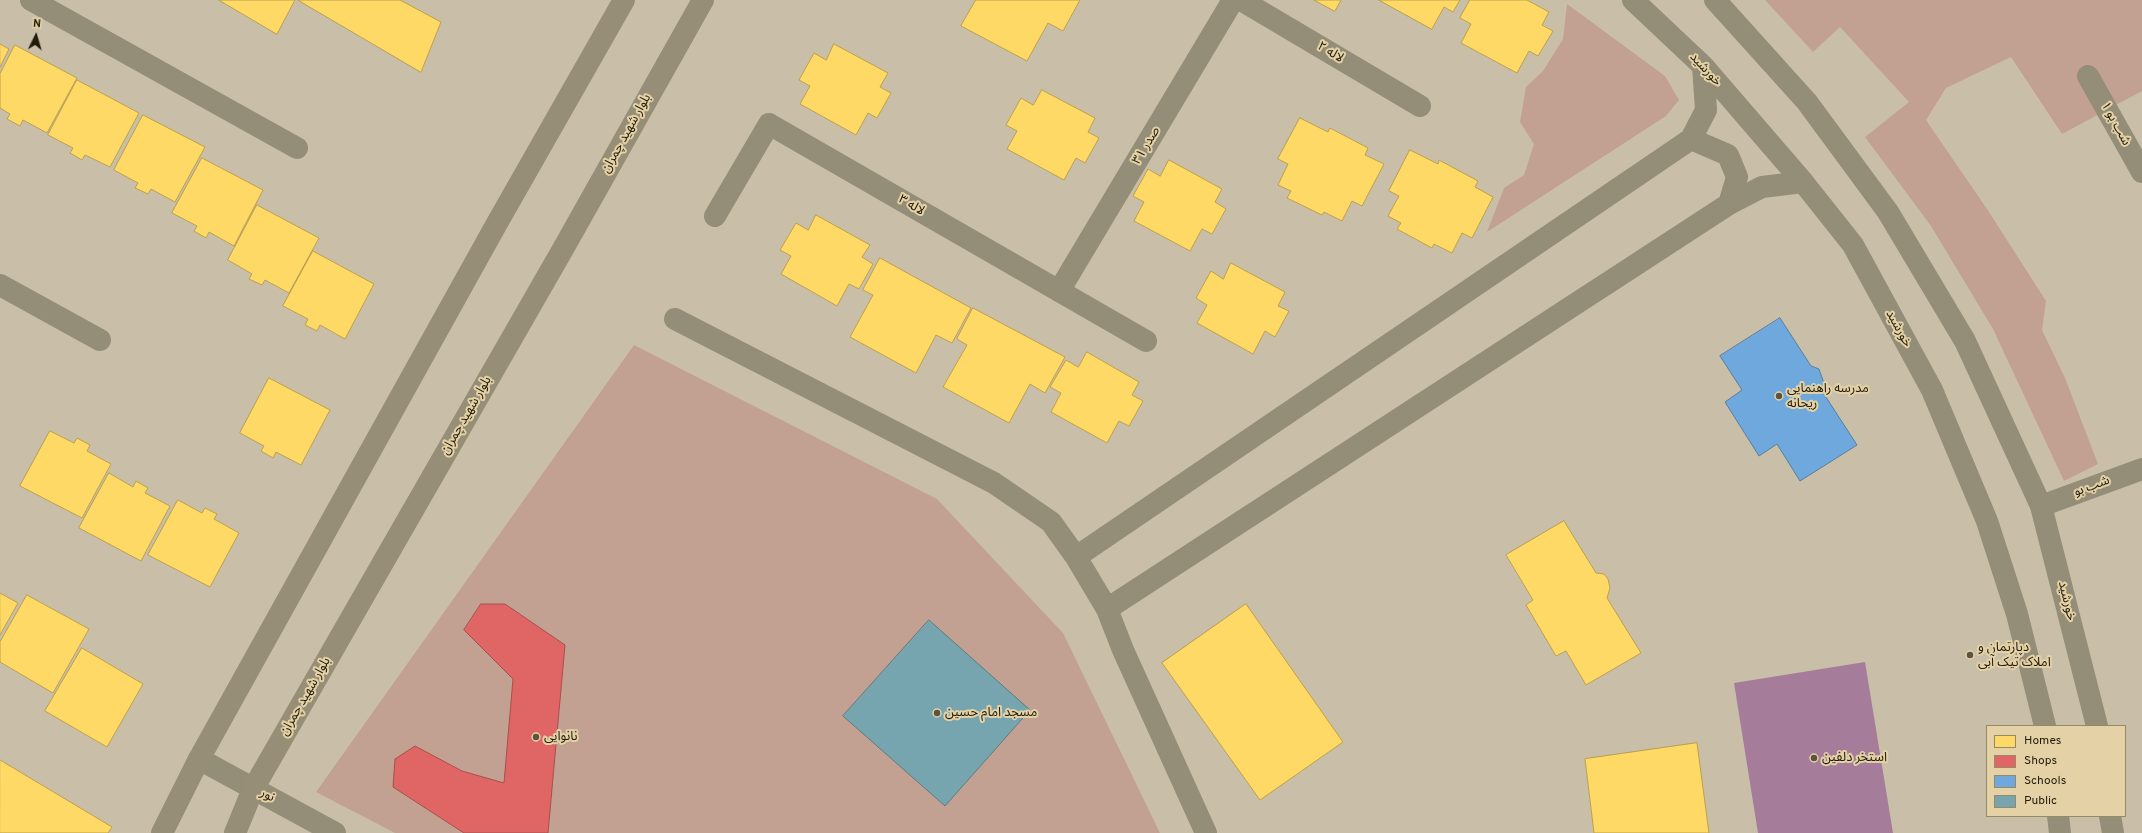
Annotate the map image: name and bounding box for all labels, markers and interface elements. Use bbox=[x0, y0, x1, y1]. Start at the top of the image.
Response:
north arrow bbox=[16, 16, 56, 56]
text: N bbox=[32, 17, 42, 31]
street label: لاله ۲ bbox=[1314, 39, 1346, 67]
street label: خورشید bbox=[1686, 50, 1724, 90]
street label: بلوار شهید چمران bbox=[599, 92, 655, 176]
street label: شب بو ۱ bbox=[2097, 99, 2133, 149]
street label: صدر ۳۱ bbox=[1130, 124, 1164, 168]
street label: لاله ۳ bbox=[895, 192, 927, 220]
street label: خورشید bbox=[1881, 308, 1915, 350]
street label: بلوار شهید چمران bbox=[438, 374, 496, 458]
place label: مدرسه راهنمایی ریحانه bbox=[1787, 381, 1869, 412]
marker: مدرسه راهنمایی ریحانه bbox=[1774, 391, 1784, 401]
street label: شب بو bbox=[2072, 473, 2112, 501]
street label: خورشید bbox=[2054, 580, 2078, 622]
place label: دپارتمان و املاک تیک آبی bbox=[1978, 640, 2051, 671]
marker: دپارتمان و املاک تیک آبی bbox=[1965, 650, 1975, 660]
street label: بلوار شهید چمران bbox=[277, 655, 335, 739]
place label: مسجد امام‌ حسین bbox=[945, 705, 1037, 721]
marker: مسجد امام‌ حسین bbox=[932, 708, 942, 718]
legend bbox=[1986, 725, 2126, 817]
place label: نانوایی bbox=[544, 729, 577, 745]
marker: نانوایی bbox=[531, 732, 541, 742]
text: Homes bbox=[2024, 733, 2061, 749]
place label: استخر دلفین bbox=[1822, 750, 1887, 766]
marker: استخر دلفین bbox=[1809, 753, 1819, 763]
text: Shops bbox=[2024, 753, 2057, 769]
text: Schools bbox=[2024, 773, 2066, 789]
street label: نور bbox=[257, 786, 277, 806]
text: Public bbox=[2024, 793, 2057, 809]

